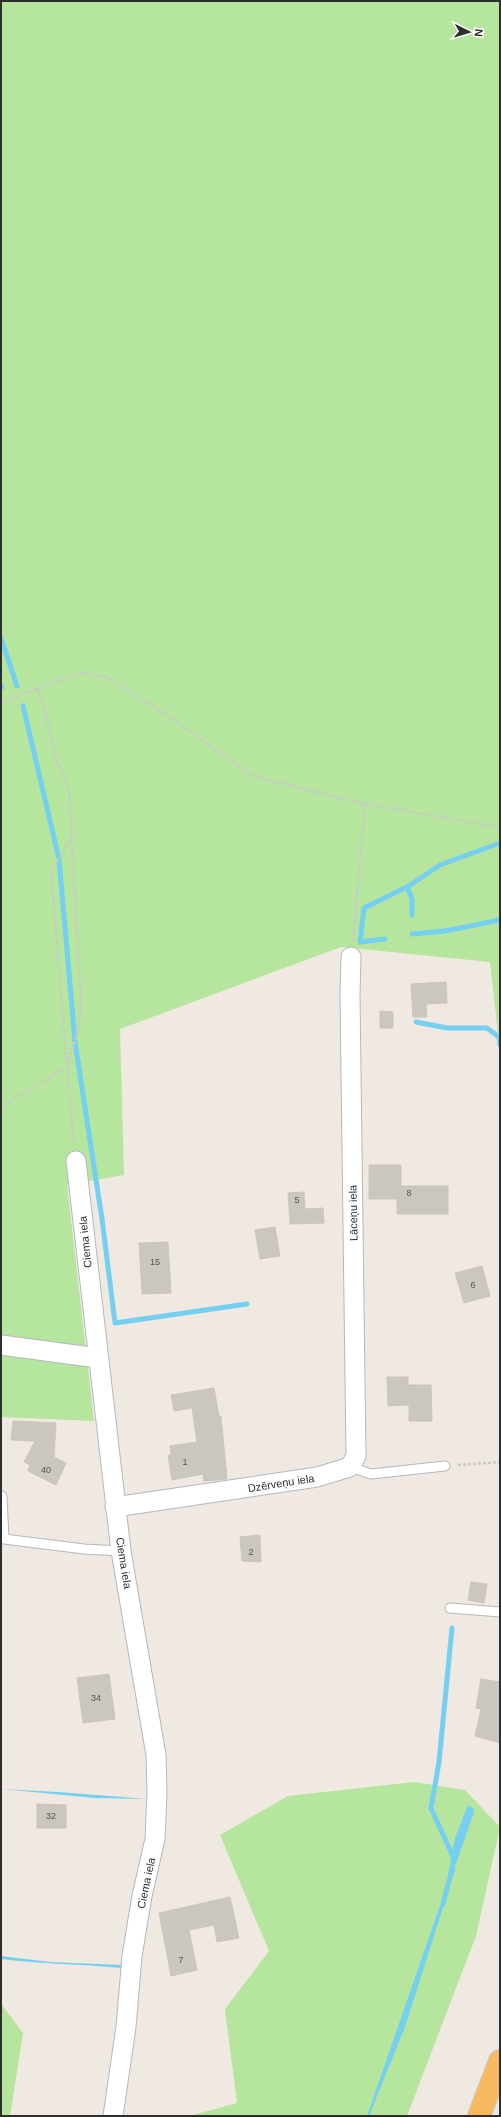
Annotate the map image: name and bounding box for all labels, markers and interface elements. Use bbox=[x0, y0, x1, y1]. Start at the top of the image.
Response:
north arrow bbox=[449, 12, 489, 52]
text: N bbox=[473, 28, 485, 37]
street label: Lāceņu iela bbox=[346, 1184, 359, 1241]
house number: 8 bbox=[406, 1188, 412, 1198]
house number: 5 bbox=[294, 1195, 300, 1205]
street label: Ciema iela bbox=[76, 1215, 94, 1268]
house number: 15 bbox=[150, 1257, 160, 1267]
house number: 6 bbox=[470, 1280, 476, 1290]
house number: 1 bbox=[182, 1457, 188, 1467]
house number: 40 bbox=[41, 1465, 51, 1475]
street label: Dzērveņu iela bbox=[247, 1472, 316, 1494]
street label: Ciema iela bbox=[114, 1536, 134, 1590]
house number: 2 bbox=[248, 1547, 254, 1557]
house number: 34 bbox=[91, 1693, 101, 1703]
house number: 32 bbox=[46, 1811, 56, 1821]
street label: Ciema iela bbox=[135, 1855, 157, 1910]
house number: 7 bbox=[178, 1955, 184, 1965]

